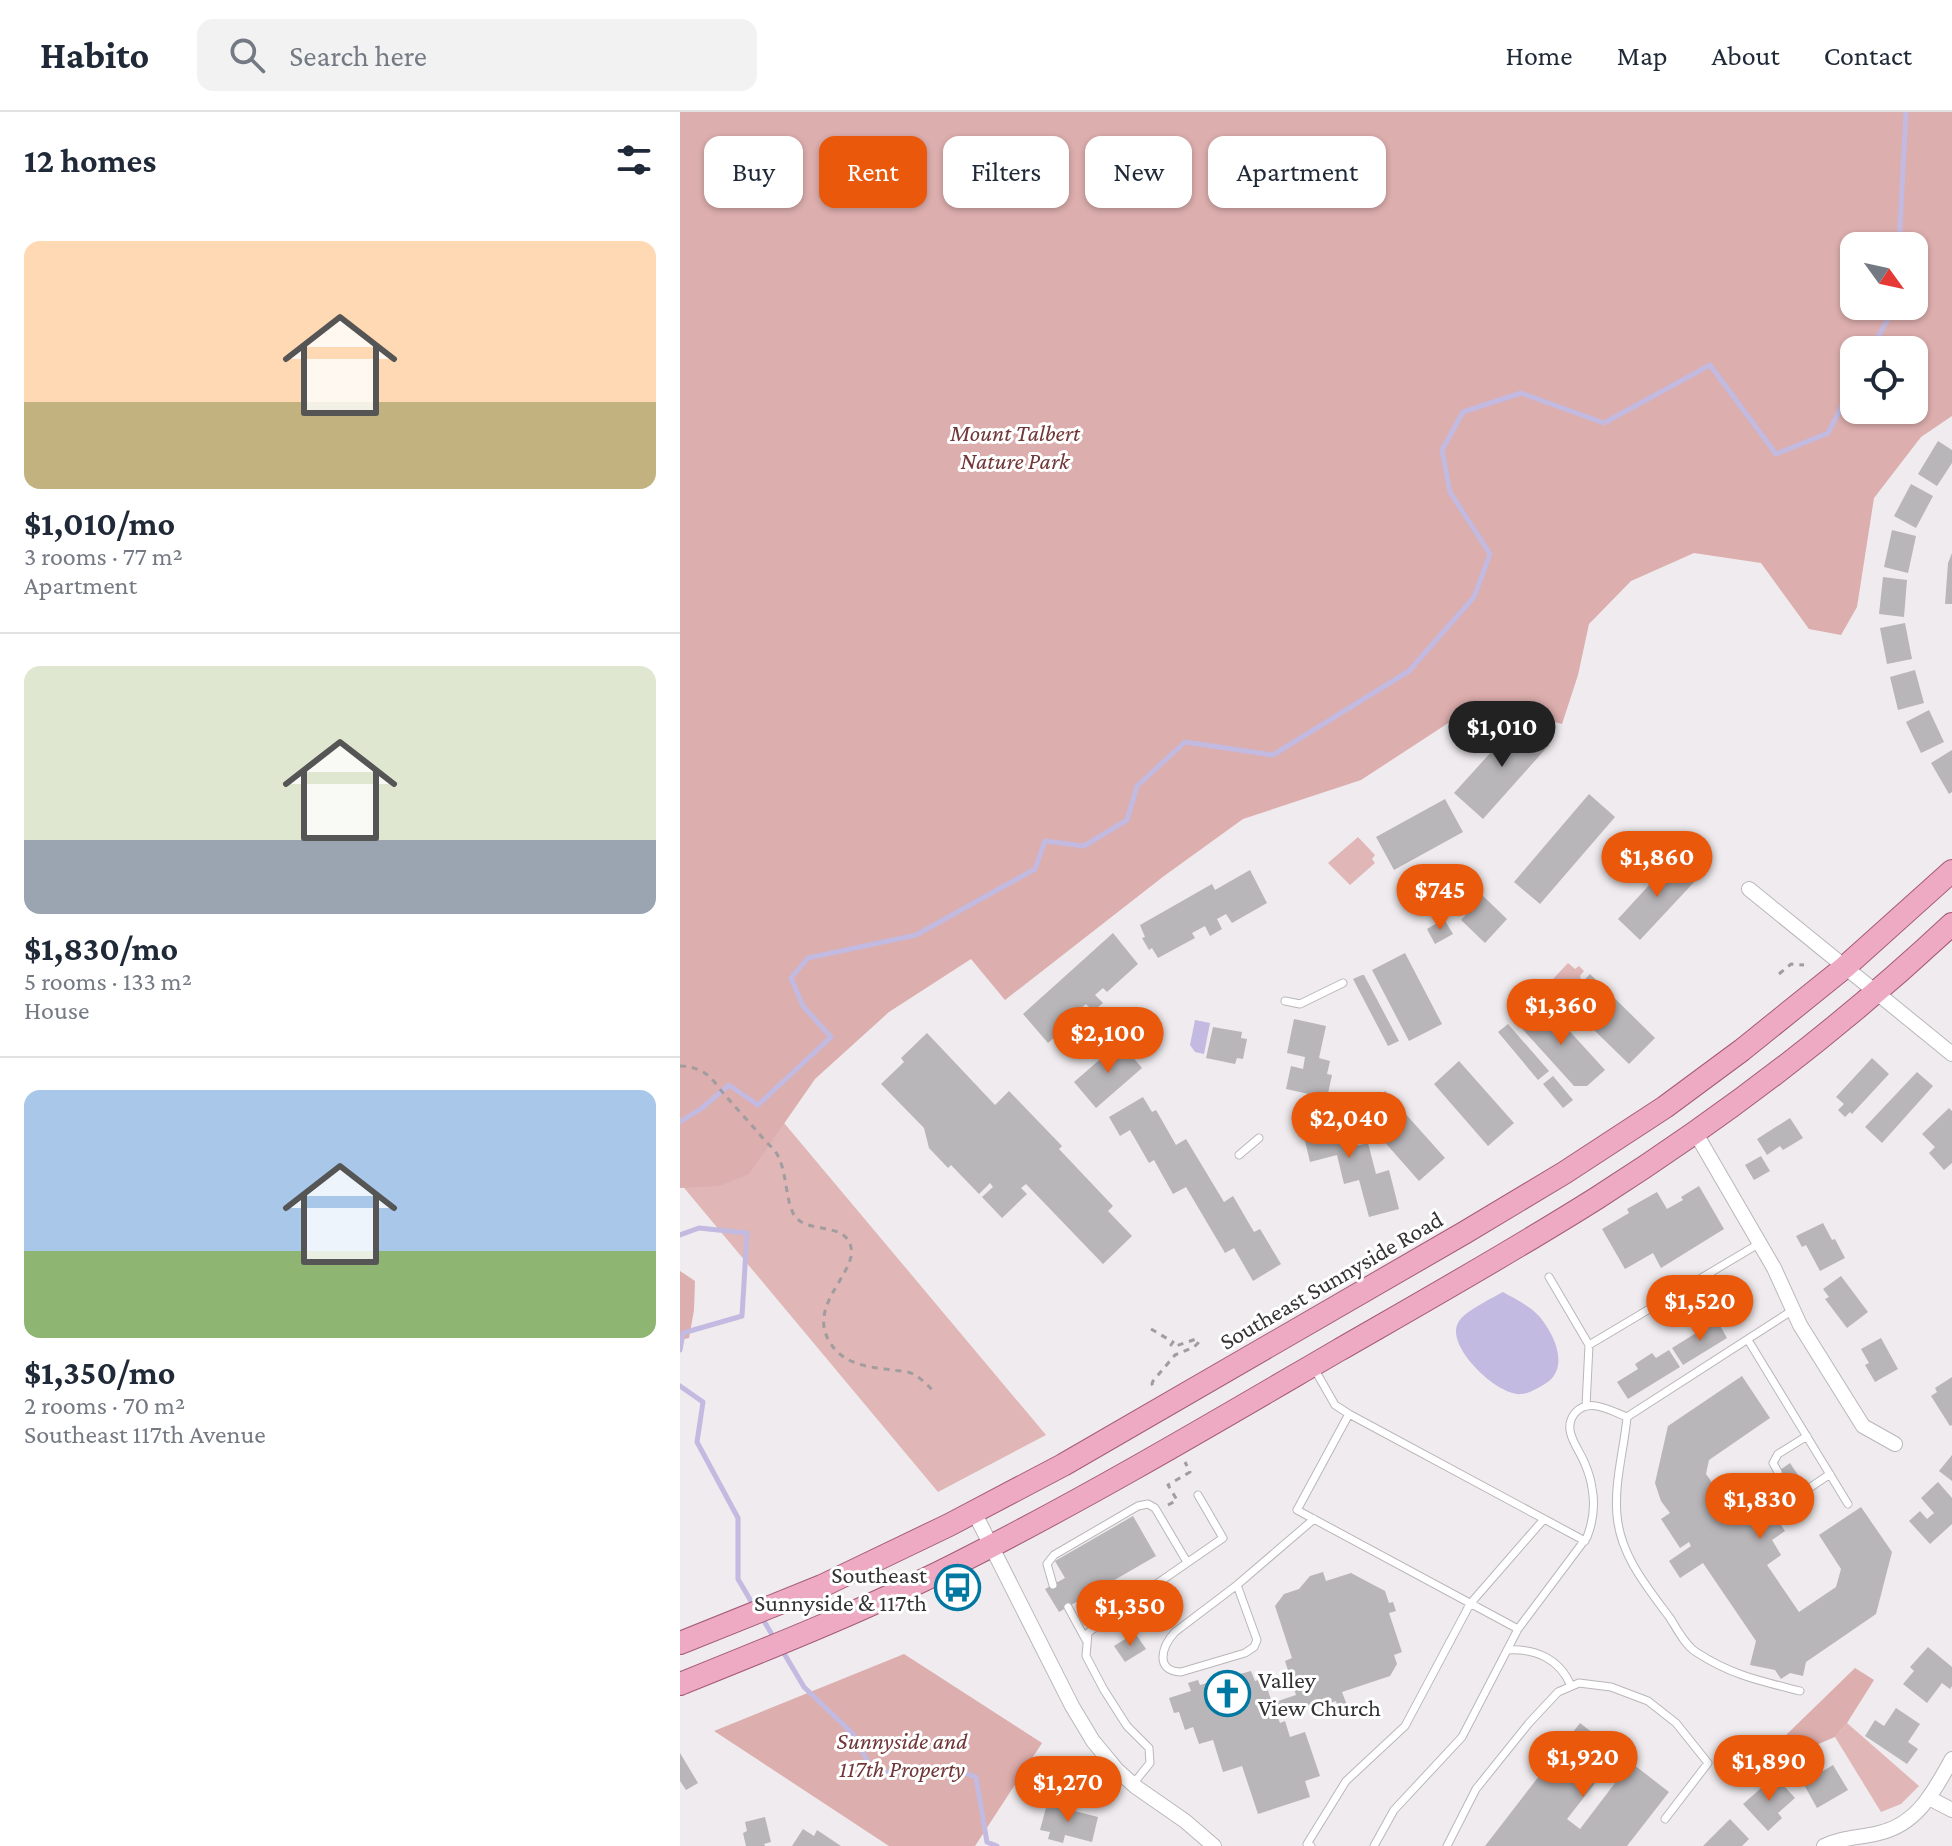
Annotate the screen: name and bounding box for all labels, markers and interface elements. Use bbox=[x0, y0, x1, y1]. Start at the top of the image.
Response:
search box bbox=[197, 19, 757, 91]
icon: search bbox=[225, 33, 269, 77]
text: Habito bbox=[40, 34, 149, 76]
text: Search here bbox=[289, 39, 427, 72]
text: Home bbox=[1506, 40, 1573, 71]
text: Map bbox=[1617, 40, 1668, 71]
text: About bbox=[1712, 40, 1780, 71]
text: Contact bbox=[1824, 40, 1912, 71]
chip: Buy bbox=[704, 136, 803, 208]
chip: Rent bbox=[819, 136, 927, 208]
chip: Filters bbox=[943, 136, 1069, 208]
chip: New bbox=[1085, 136, 1192, 208]
chip: Apartment bbox=[1208, 136, 1386, 208]
icon: filters bbox=[612, 138, 656, 182]
text: 12 homes bbox=[24, 142, 156, 179]
north arrow bbox=[1840, 232, 1928, 320]
map controls bbox=[1840, 232, 1928, 424]
icon: home bbox=[268, 293, 412, 437]
button: locate bbox=[1840, 336, 1928, 424]
park label: Mount Talbert Nature Park bbox=[949, 419, 1081, 474]
text: $1,010/mo bbox=[24, 505, 175, 542]
text: 3 rooms · 77 m² bbox=[24, 542, 183, 571]
text: Apartment bbox=[24, 571, 137, 600]
pin: $1,010 bbox=[1437, 701, 1567, 769]
text: $1,010 bbox=[1466, 712, 1538, 741]
icon: home bbox=[268, 718, 412, 862]
pin: $1,860 bbox=[1592, 831, 1722, 899]
text: $1,860 bbox=[1619, 842, 1695, 871]
pin: $745 bbox=[1393, 864, 1487, 932]
text: $745 bbox=[1415, 875, 1466, 904]
text: $1,830/mo bbox=[24, 930, 178, 967]
text: 5 rooms · 133 m² bbox=[24, 967, 192, 996]
pin: $1,360 bbox=[1496, 979, 1626, 1047]
text: $1,360 bbox=[1525, 990, 1597, 1019]
text: House bbox=[24, 996, 89, 1025]
pin: $2,100 bbox=[1043, 1007, 1173, 1075]
text: $2,100 bbox=[1071, 1018, 1145, 1047]
pin: $2,040 bbox=[1284, 1092, 1414, 1160]
text: $2,040 bbox=[1310, 1103, 1388, 1132]
icon: home bbox=[268, 1142, 412, 1286]
street label: Southeast Sunnyside Road bbox=[1215, 1205, 1448, 1355]
pin: $1,520 bbox=[1635, 1275, 1765, 1343]
text: $1,520 bbox=[1664, 1286, 1736, 1315]
text: $1,350/mo bbox=[24, 1354, 175, 1391]
text: 2 rooms · 70 m² bbox=[24, 1391, 185, 1420]
text: Southeast 117th Avenue bbox=[24, 1420, 266, 1449]
pin: $1,830 bbox=[1695, 1473, 1825, 1541]
text: $1,830 bbox=[1723, 1484, 1797, 1513]
place label: Southeast Sunnyside & 117th bbox=[754, 1561, 928, 1616]
bus stop icon: Southeast Sunnyside & 117th bbox=[934, 1564, 982, 1612]
pin: $1,350 bbox=[1065, 1580, 1195, 1648]
text: $1,350 bbox=[1094, 1591, 1166, 1620]
place label: Valley View Church bbox=[1258, 1666, 1381, 1721]
church icon: Valley View Church bbox=[1203, 1669, 1251, 1717]
park label: Sunnyside and 117th Property bbox=[837, 1727, 968, 1782]
pin: $1,920 bbox=[1518, 1731, 1648, 1799]
pin: $1,890 bbox=[1704, 1735, 1834, 1803]
text: $1,920 bbox=[1547, 1742, 1619, 1771]
text: $1,890 bbox=[1732, 1746, 1806, 1775]
pin: $1,270 bbox=[1003, 1756, 1133, 1824]
text: $1,270 bbox=[1033, 1767, 1103, 1796]

